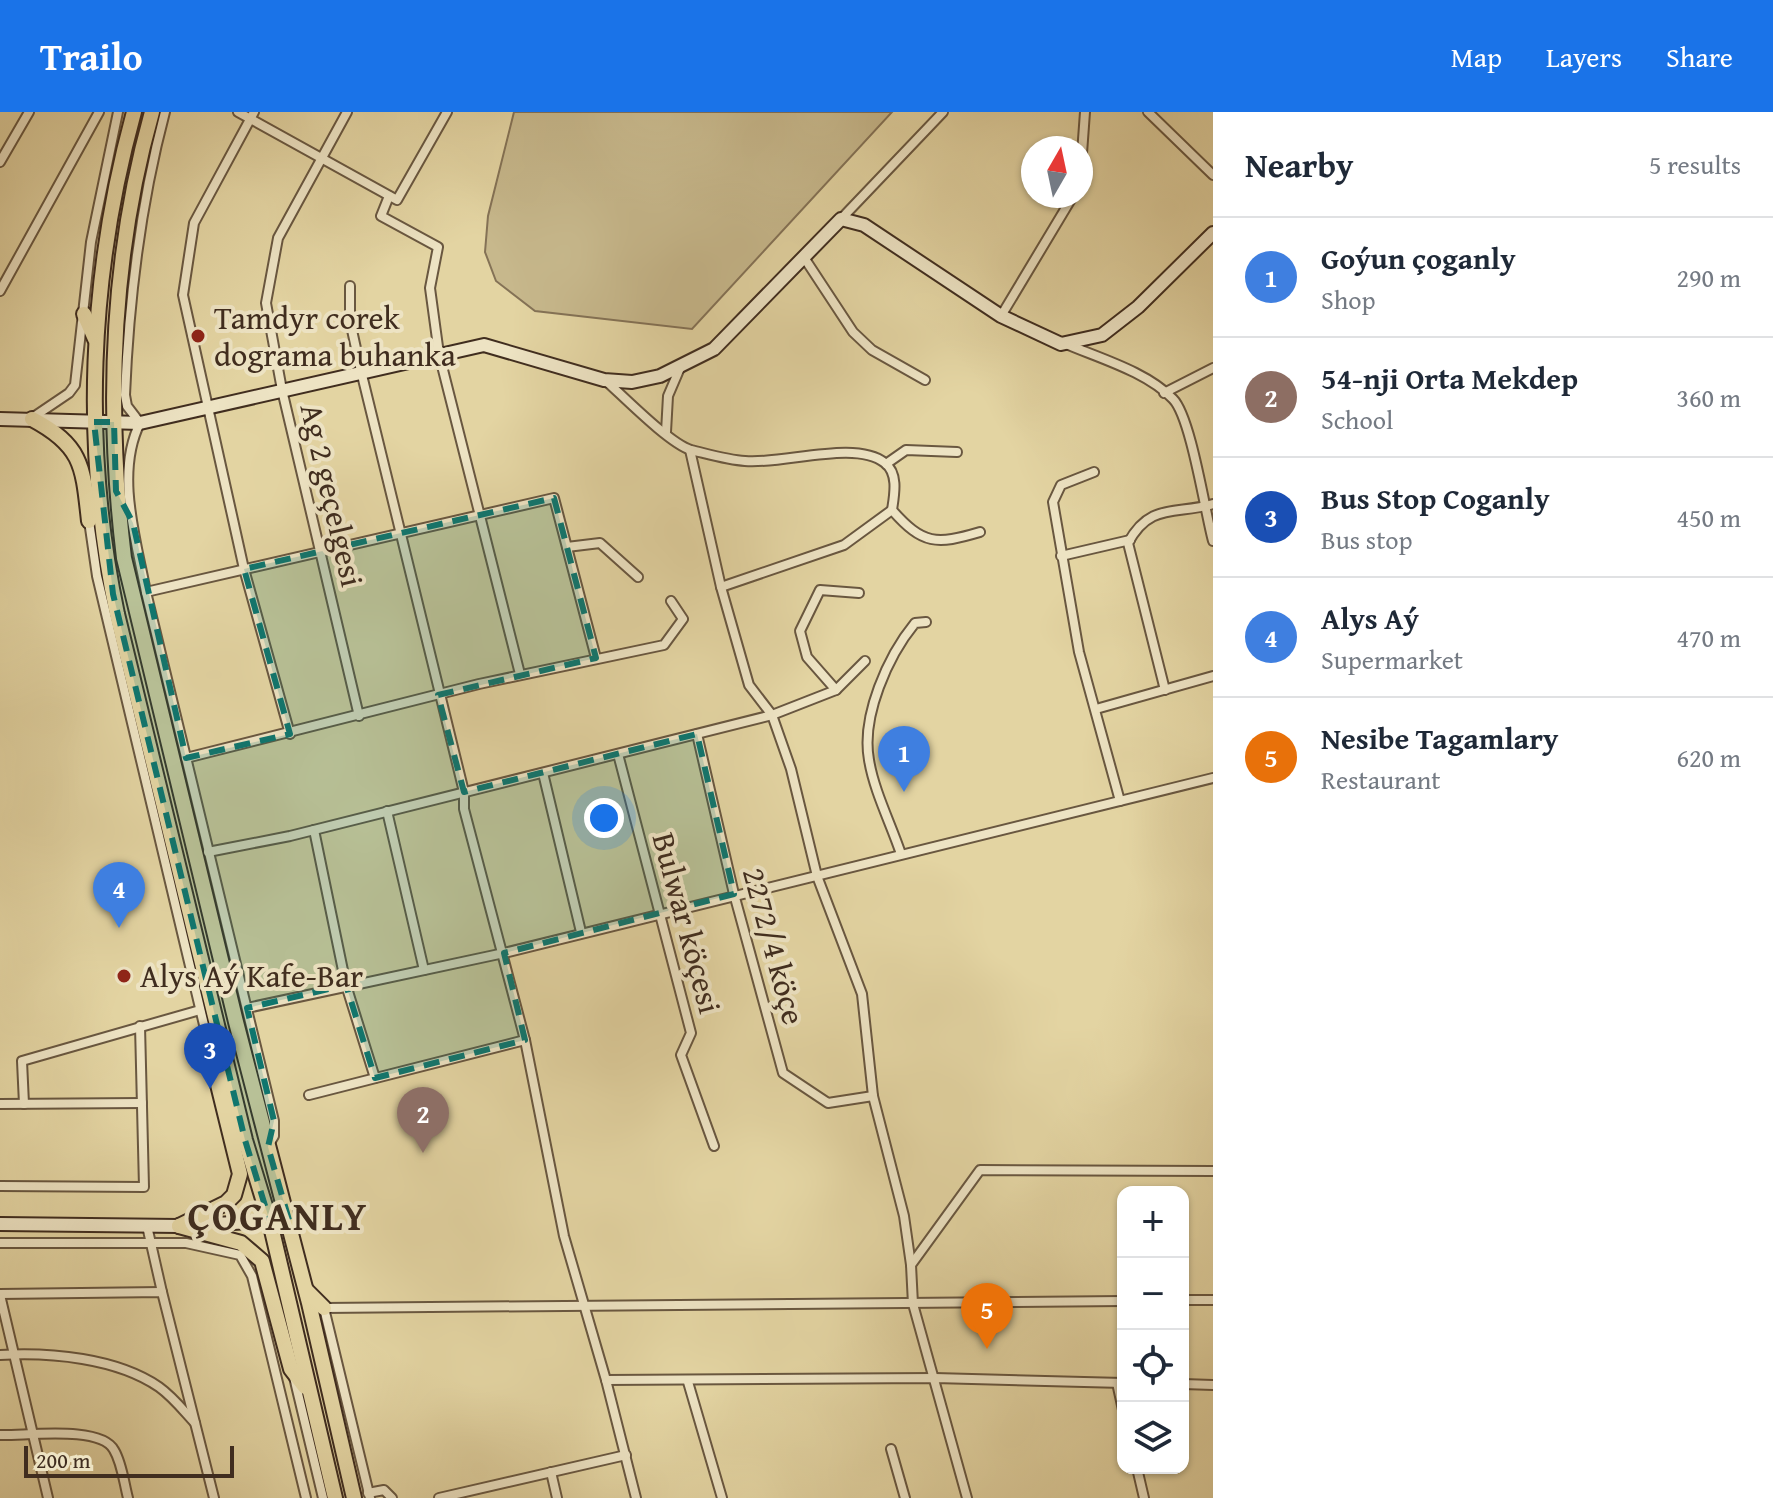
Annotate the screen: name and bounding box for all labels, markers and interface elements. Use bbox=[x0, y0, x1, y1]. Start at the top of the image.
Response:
text: Trailo bbox=[40, 28, 143, 84]
text: Map bbox=[1451, 36, 1502, 77]
text: Layers bbox=[1546, 36, 1622, 77]
text: Share bbox=[1666, 36, 1733, 77]
north arrow bbox=[1021, 136, 1093, 208]
text: Nearby bbox=[1245, 140, 1354, 189]
text: 5 results bbox=[1649, 145, 1741, 184]
text: Goýun çoganly bbox=[1321, 236, 1516, 280]
text: 1 bbox=[1264, 258, 1278, 297]
text: 290 m bbox=[1676, 258, 1741, 297]
text: Shop bbox=[1321, 280, 1376, 319]
place label: Tamdyr corek dograma buhanka bbox=[214, 294, 456, 378]
marker: Tamdyr corek dograma buhanka bbox=[189, 327, 207, 345]
text: 54-nji Orta Mekdep bbox=[1321, 356, 1578, 400]
text: 2 bbox=[1264, 378, 1278, 417]
text: 360 m bbox=[1676, 378, 1741, 417]
street label: Ag 2 geçelgesi bbox=[289, 399, 376, 591]
text: School bbox=[1321, 400, 1393, 439]
text: Bus Stop Coganly bbox=[1321, 476, 1550, 520]
text: 3 bbox=[1264, 498, 1278, 537]
text: 450 m bbox=[1676, 498, 1741, 537]
text: Bus stop bbox=[1321, 520, 1413, 559]
text: Alys Aý bbox=[1321, 596, 1419, 640]
text: 4 bbox=[1264, 618, 1278, 657]
text: 470 m bbox=[1676, 618, 1741, 657]
text: Supermarket bbox=[1321, 640, 1463, 679]
text: Nesibe Tagamlary bbox=[1321, 716, 1558, 760]
pin: 1 bbox=[878, 726, 930, 792]
text: 5 bbox=[1264, 738, 1278, 777]
text: 620 m bbox=[1676, 738, 1741, 777]
text: Restaurant bbox=[1321, 760, 1441, 799]
your location bbox=[584, 798, 624, 838]
street label: Bulwar köçesi bbox=[641, 827, 734, 1019]
pin: 4 bbox=[93, 862, 145, 928]
street label: 2272/4 köçe bbox=[731, 862, 818, 1030]
place label: Alys Aý Kafe-Bar bbox=[140, 952, 363, 999]
marker: Alys Aý Kafe-Bar bbox=[115, 967, 133, 985]
pin: 3 bbox=[184, 1023, 236, 1089]
pin: 2 bbox=[397, 1087, 449, 1153]
district label: ÇOGANLY bbox=[187, 1186, 369, 1245]
map controls bbox=[1117, 1186, 1189, 1474]
button: + bbox=[1117, 1186, 1189, 1258]
button: − bbox=[1117, 1258, 1189, 1330]
pin: 5 bbox=[961, 1283, 1013, 1349]
button: locate bbox=[1117, 1330, 1189, 1402]
button: layers bbox=[1117, 1402, 1189, 1474]
scale bar bbox=[24, 1442, 234, 1478]
text: 200 m bbox=[36, 1444, 91, 1476]

